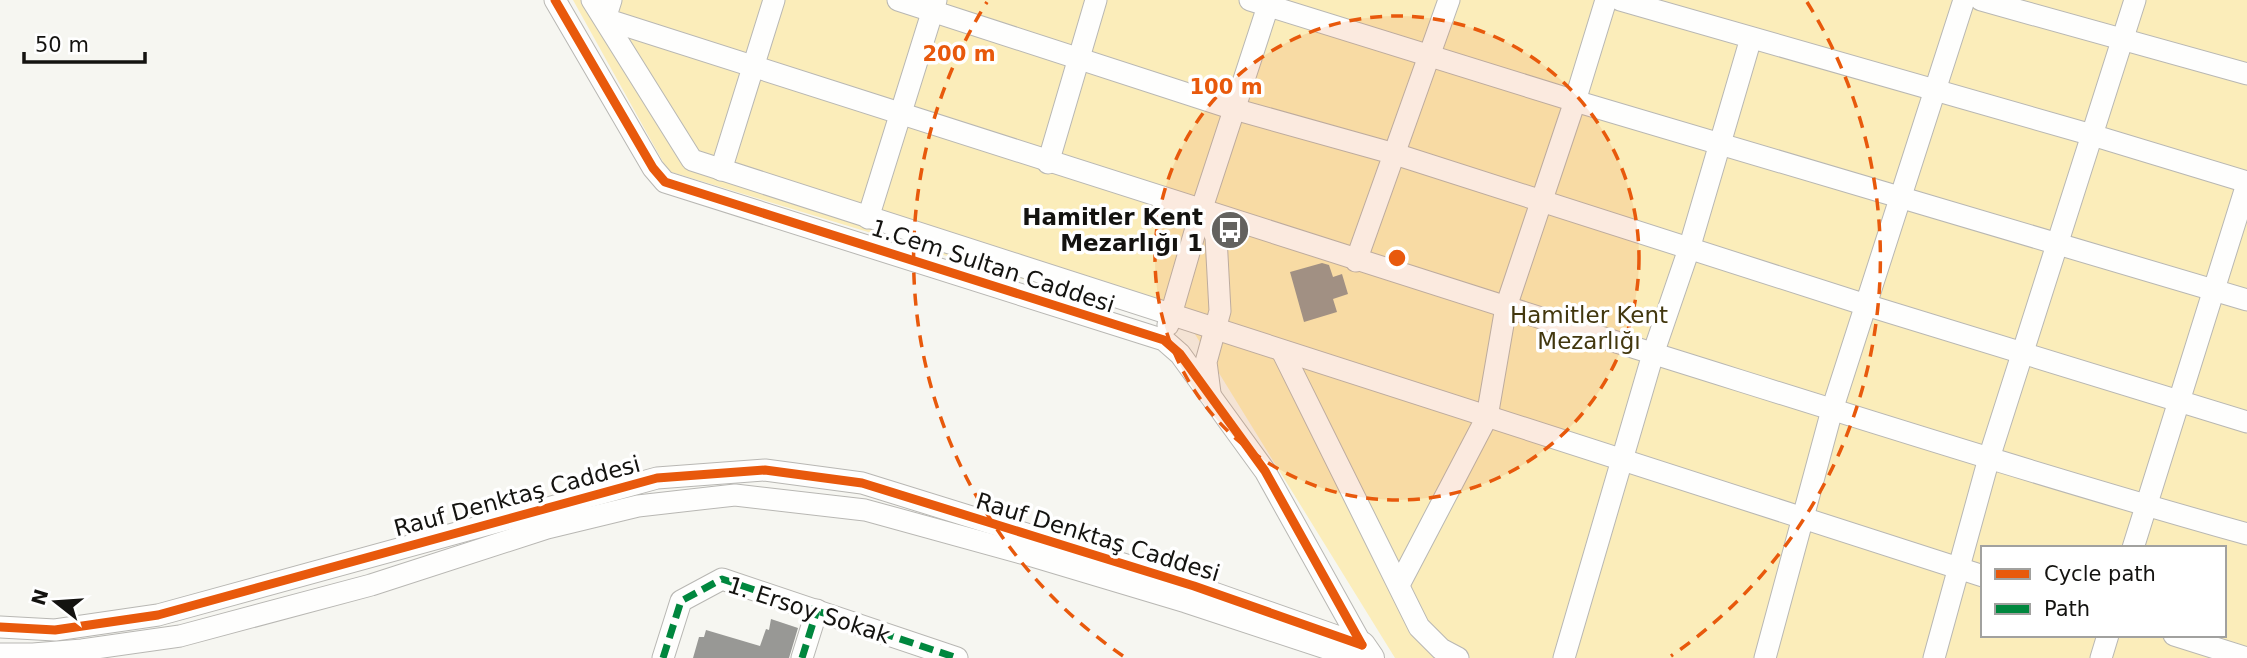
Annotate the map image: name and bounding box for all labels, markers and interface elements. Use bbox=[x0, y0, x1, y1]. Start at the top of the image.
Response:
scale bar bbox=[24, 21, 145, 65]
text: 50 m bbox=[35, 33, 89, 57]
text: 200 m bbox=[922, 42, 996, 66]
text: 100 m bbox=[1189, 75, 1263, 99]
place label: Hamitler Kent Mezarlığı 1 bbox=[1022, 204, 1203, 256]
bus stop icon: Hamitler Kent Mezarlığı 1 bbox=[1209, 209, 1251, 251]
street label: 1.Cem Sultan Caddesi bbox=[868, 214, 1118, 318]
centre of rings bbox=[1385, 246, 1409, 270]
park label: Hamitler Kent Mezarlığı bbox=[1510, 302, 1668, 354]
street label: Rauf Denktaş Caddesi bbox=[391, 451, 643, 541]
street label: Rauf Denktaş Caddesi bbox=[973, 487, 1223, 587]
legend bbox=[1981, 546, 2226, 637]
text: Cycle path bbox=[2044, 562, 2156, 586]
north arrow bbox=[21, 567, 91, 637]
street label: 1. Ersoy Sokak bbox=[725, 571, 894, 649]
text: N bbox=[27, 586, 53, 608]
text: Path bbox=[2044, 597, 2090, 621]

